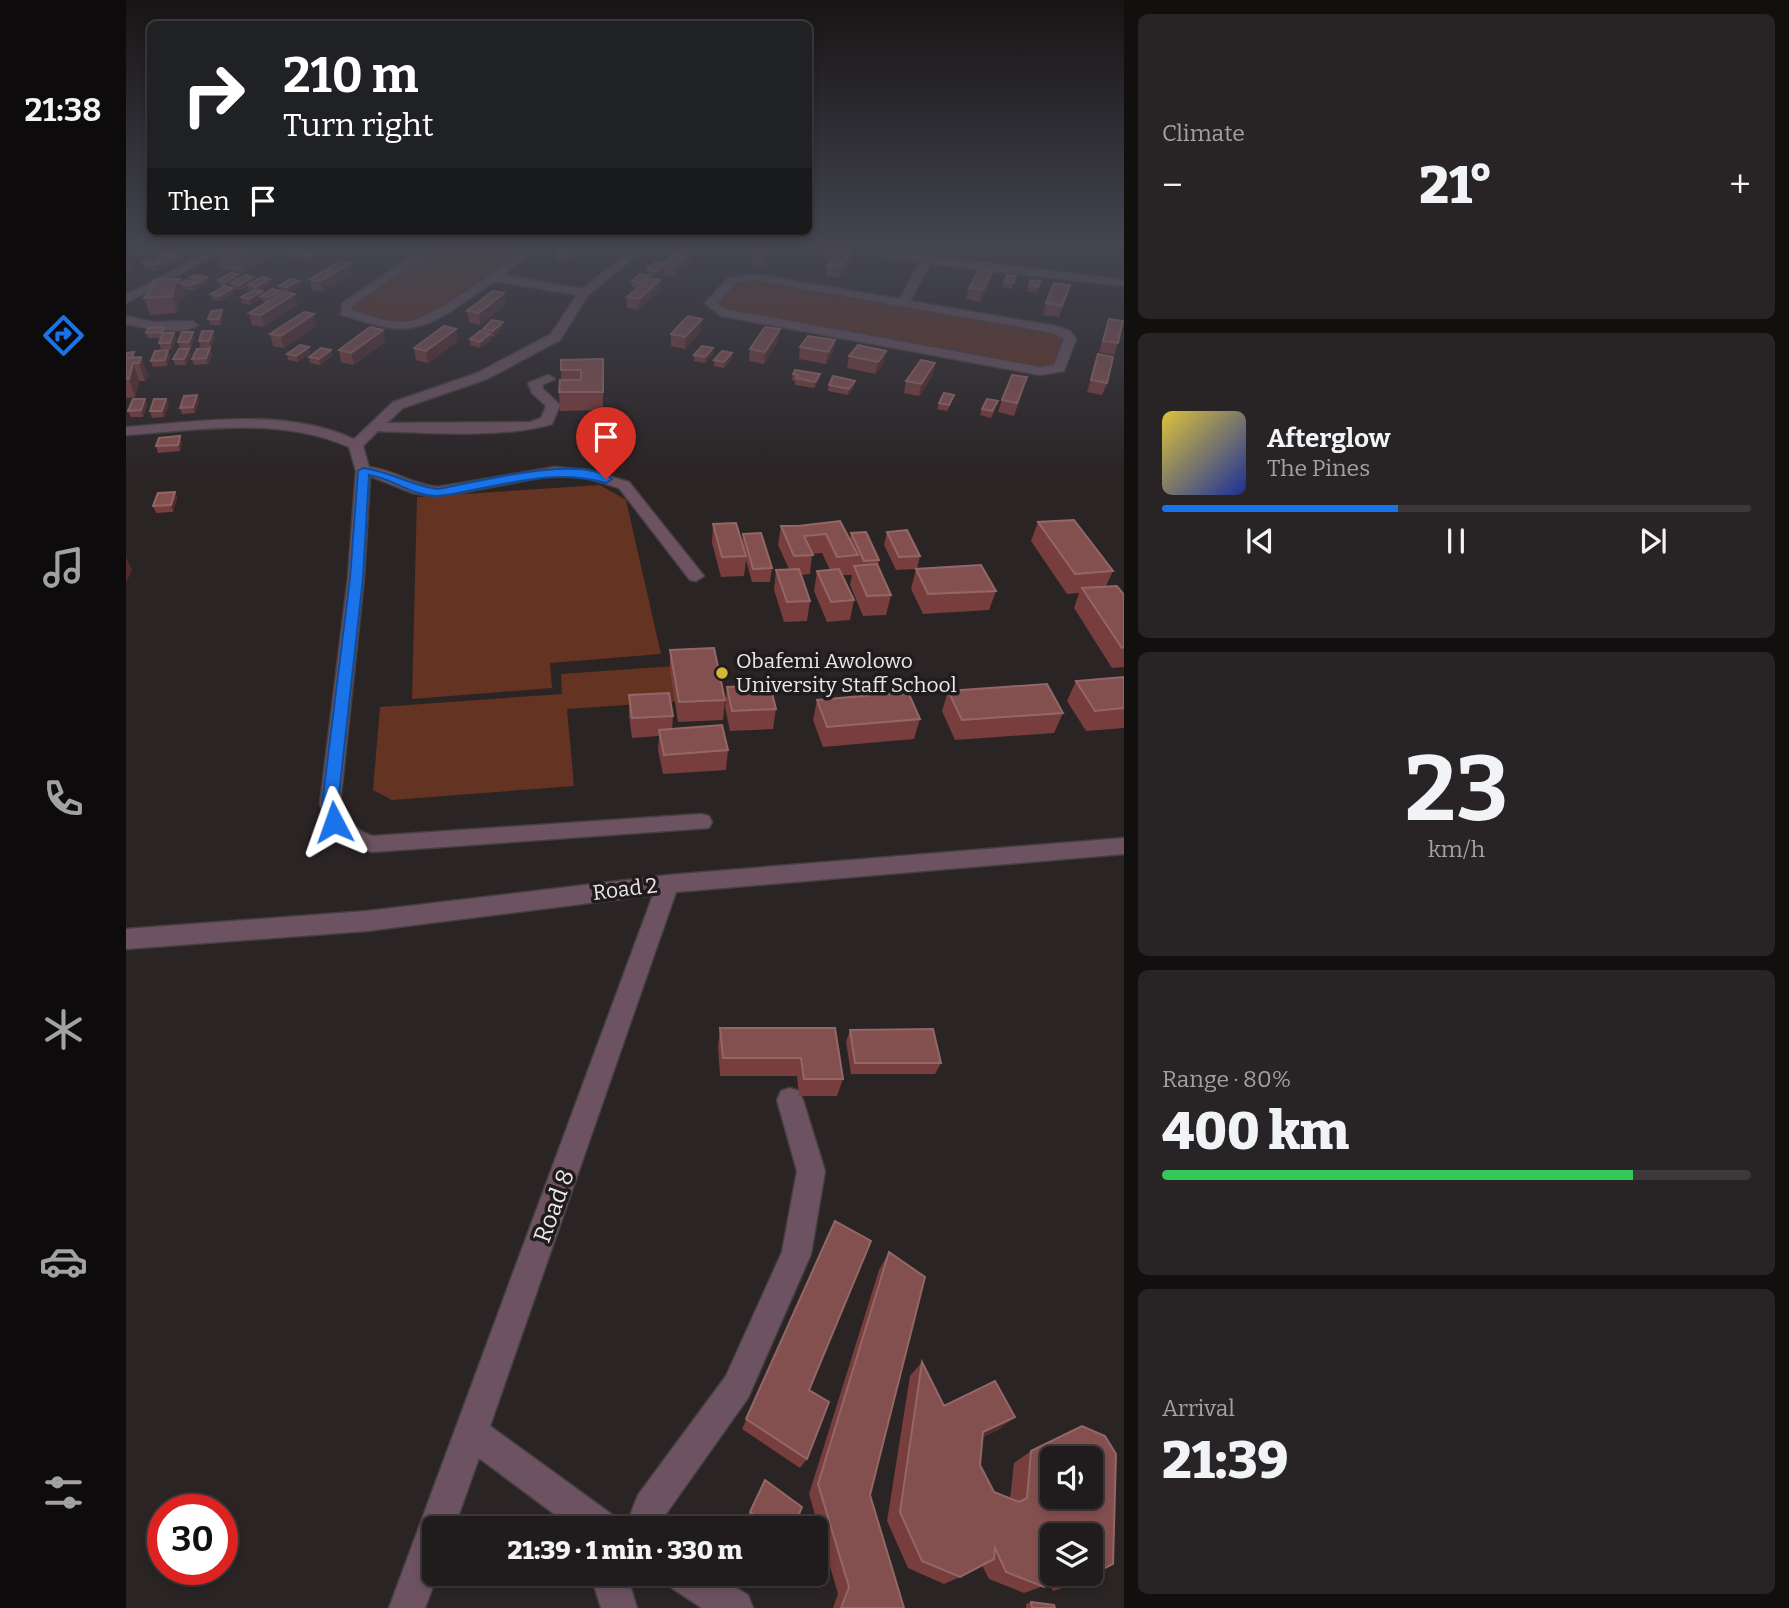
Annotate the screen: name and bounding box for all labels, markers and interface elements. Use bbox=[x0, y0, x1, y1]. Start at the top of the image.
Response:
text: 210 m bbox=[283, 46, 418, 105]
icon: right bbox=[168, 49, 259, 140]
text: 21:38 bbox=[25, 91, 102, 129]
text: Turn right bbox=[283, 106, 434, 144]
text: Climate bbox=[1162, 119, 1245, 147]
text: 21° bbox=[1419, 154, 1493, 217]
text: − bbox=[1162, 162, 1183, 208]
text: + bbox=[1729, 162, 1751, 208]
icon: arrive bbox=[244, 182, 282, 220]
text: Then bbox=[168, 186, 230, 217]
icon: directions bbox=[39, 311, 88, 360]
pin bbox=[576, 407, 636, 479]
icon: arrive bbox=[587, 418, 625, 456]
text: Afterglow bbox=[1267, 423, 1390, 454]
text: The Pines bbox=[1267, 454, 1370, 482]
icon: previous bbox=[1241, 522, 1279, 560]
icon: pause bbox=[1437, 522, 1475, 560]
icon: next bbox=[1634, 522, 1672, 560]
icon: music bbox=[39, 543, 88, 592]
place label: Obafemi Awolowo University Staff School bbox=[736, 648, 957, 698]
marker: Obafemi Awolowo University Staff School bbox=[714, 665, 730, 681]
text: 23 bbox=[1405, 735, 1508, 844]
icon: phone bbox=[39, 774, 88, 823]
position arrow bbox=[297, 785, 371, 859]
text: km/h bbox=[1428, 835, 1485, 863]
street label: Road 2 bbox=[591, 872, 659, 906]
icon: climate bbox=[39, 1005, 88, 1054]
text: Range · 80% bbox=[1162, 1065, 1291, 1093]
text: 400 km bbox=[1162, 1100, 1349, 1163]
street label: Road 8 bbox=[528, 1166, 580, 1246]
icon: car bbox=[39, 1237, 88, 1286]
text: Arrival bbox=[1162, 1394, 1235, 1422]
text: 21:39 bbox=[1162, 1429, 1288, 1492]
map controls bbox=[1040, 1446, 1103, 1586]
button: sound bbox=[1040, 1446, 1103, 1509]
icon: filters bbox=[39, 1468, 88, 1517]
speed limit sign: 30 bbox=[147, 1494, 238, 1585]
button: layers bbox=[1040, 1523, 1103, 1586]
text: 21:39 · 1 min · 330 m bbox=[507, 1535, 743, 1566]

